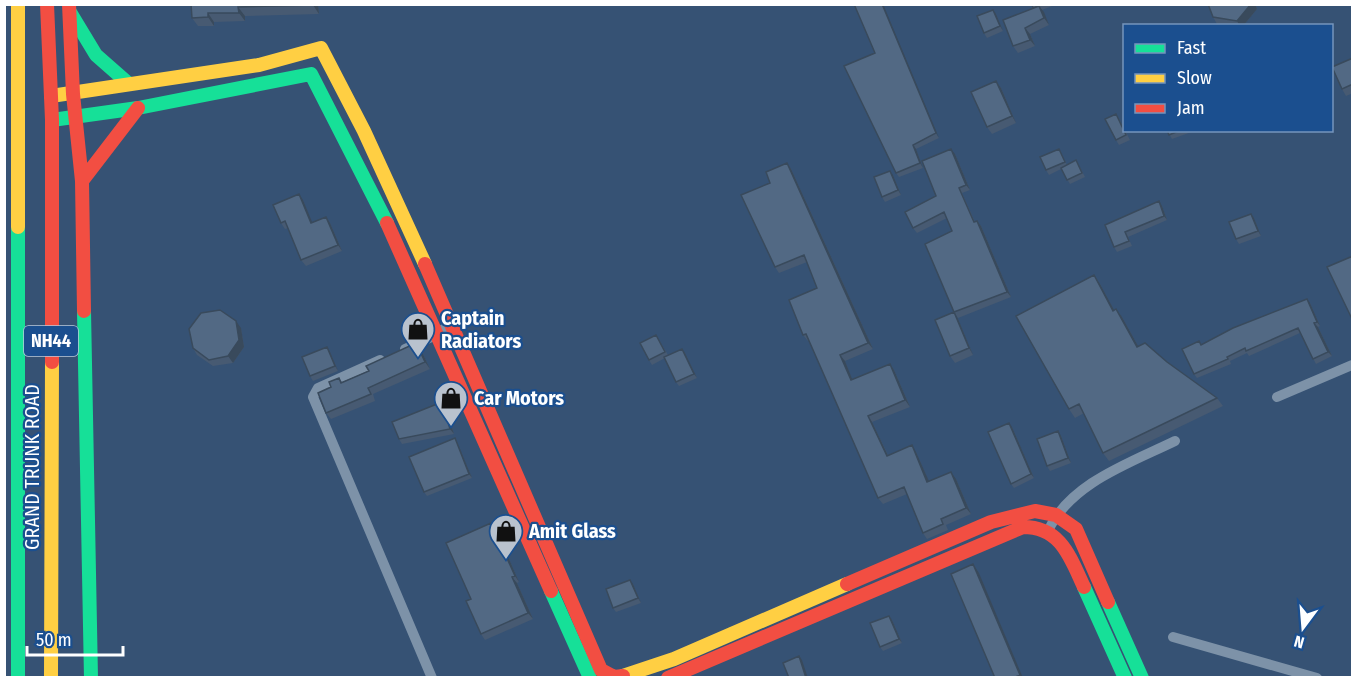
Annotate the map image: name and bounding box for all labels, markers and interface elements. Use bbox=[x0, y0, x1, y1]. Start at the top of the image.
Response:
legend bbox=[1123, 24, 1333, 132]
text: Fast bbox=[1177, 37, 1206, 59]
text: Slow bbox=[1177, 67, 1212, 89]
text: Jam bbox=[1177, 97, 1205, 119]
place label: Captain Radiators bbox=[441, 306, 521, 353]
shop icon: Captain Radiators bbox=[400, 311, 436, 358]
road number: NH44 bbox=[24, 326, 78, 356]
shop icon: Car Motors bbox=[433, 380, 469, 427]
street label: GRAND TRUNK ROAD bbox=[20, 384, 44, 550]
place label: Car Motors bbox=[474, 386, 564, 410]
shop icon: Amit Glass bbox=[488, 513, 524, 560]
place label: Amit Glass bbox=[528, 519, 616, 543]
north arrow bbox=[1273, 598, 1333, 658]
scale bar bbox=[27, 619, 123, 657]
text: 50 m bbox=[36, 629, 72, 651]
text: N bbox=[1292, 631, 1306, 652]

